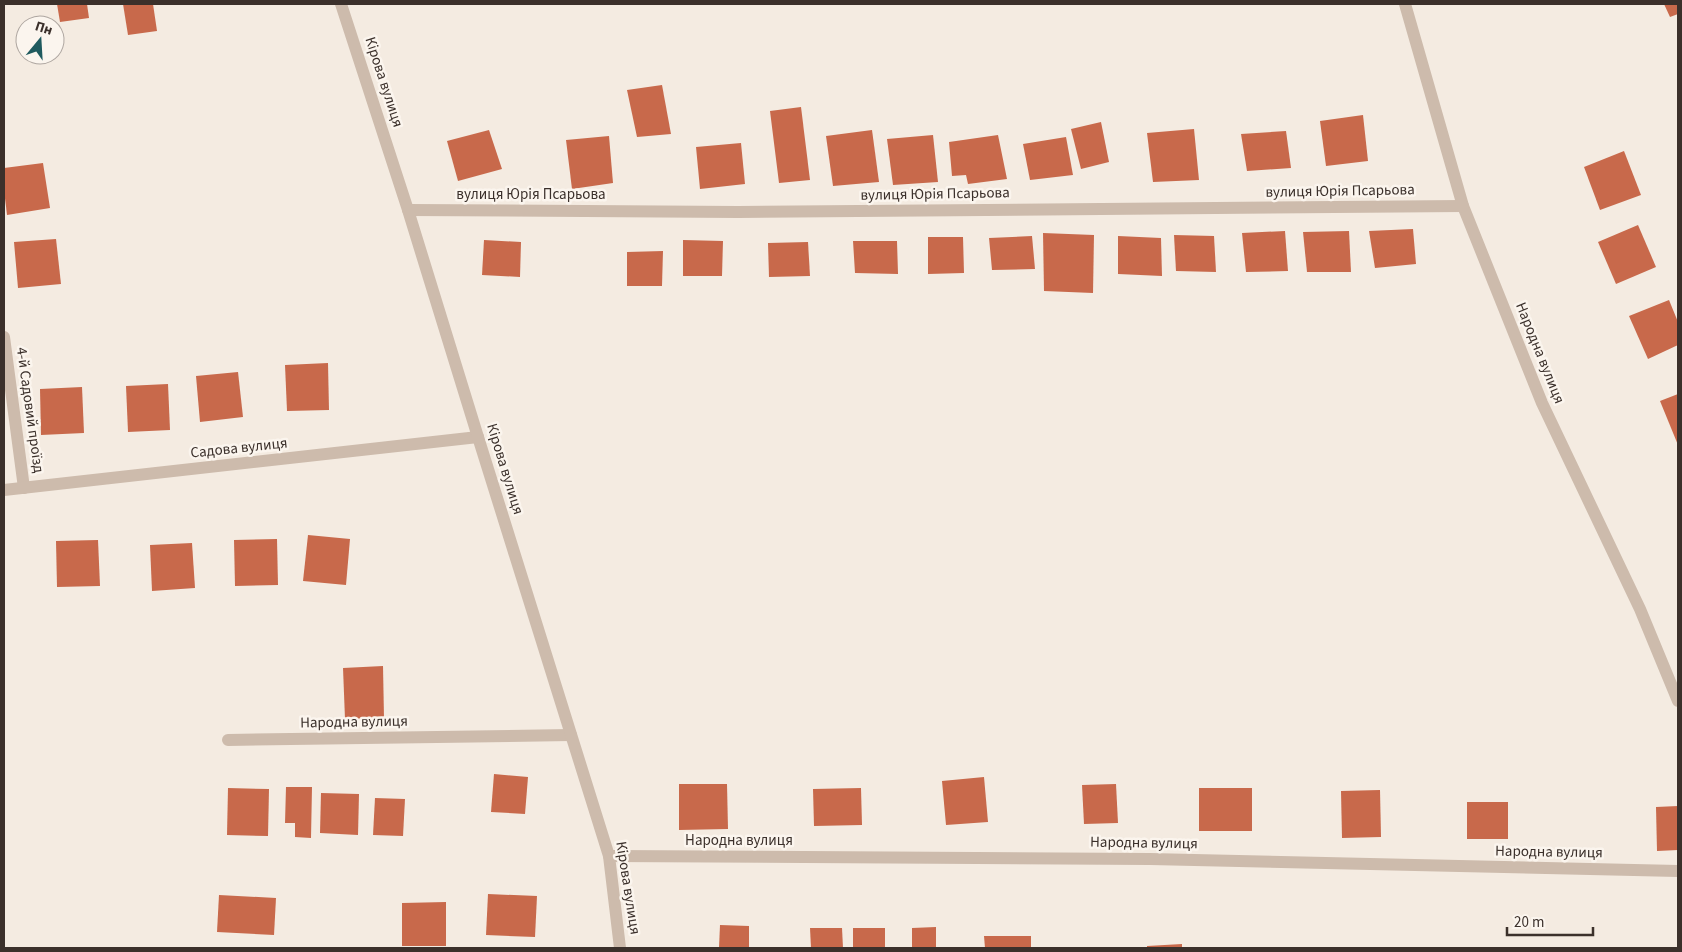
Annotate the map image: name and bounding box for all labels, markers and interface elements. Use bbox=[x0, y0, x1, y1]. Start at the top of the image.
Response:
north arrow bbox=[15, 15, 65, 65]
text: Пн bbox=[32, 16, 55, 41]
street label: Кірова вулиця bbox=[359, 34, 409, 130]
street label: вулиця Юрія Псарьова bbox=[1265, 179, 1415, 203]
street label: вулиця Юрія Псарьова bbox=[860, 182, 1010, 206]
street label: вулиця Юрія Псарьова bbox=[456, 184, 606, 205]
street label: Народна вулиця bbox=[1510, 299, 1570, 407]
street label: 4-й Садовий проїзд bbox=[11, 346, 49, 474]
street label: Кірова вулиця bbox=[481, 421, 529, 517]
street label: Садова вулиця bbox=[189, 432, 289, 464]
street label: Народна вулиця bbox=[300, 711, 408, 733]
street label: Народна вулиця bbox=[685, 830, 793, 851]
street label: Народна вулиця bbox=[1090, 832, 1198, 854]
street label: Кірова вулиця bbox=[610, 840, 646, 936]
street label: Народна вулиця bbox=[1495, 841, 1603, 863]
scale bar bbox=[1507, 904, 1593, 936]
text: 20 m bbox=[1514, 912, 1544, 933]

